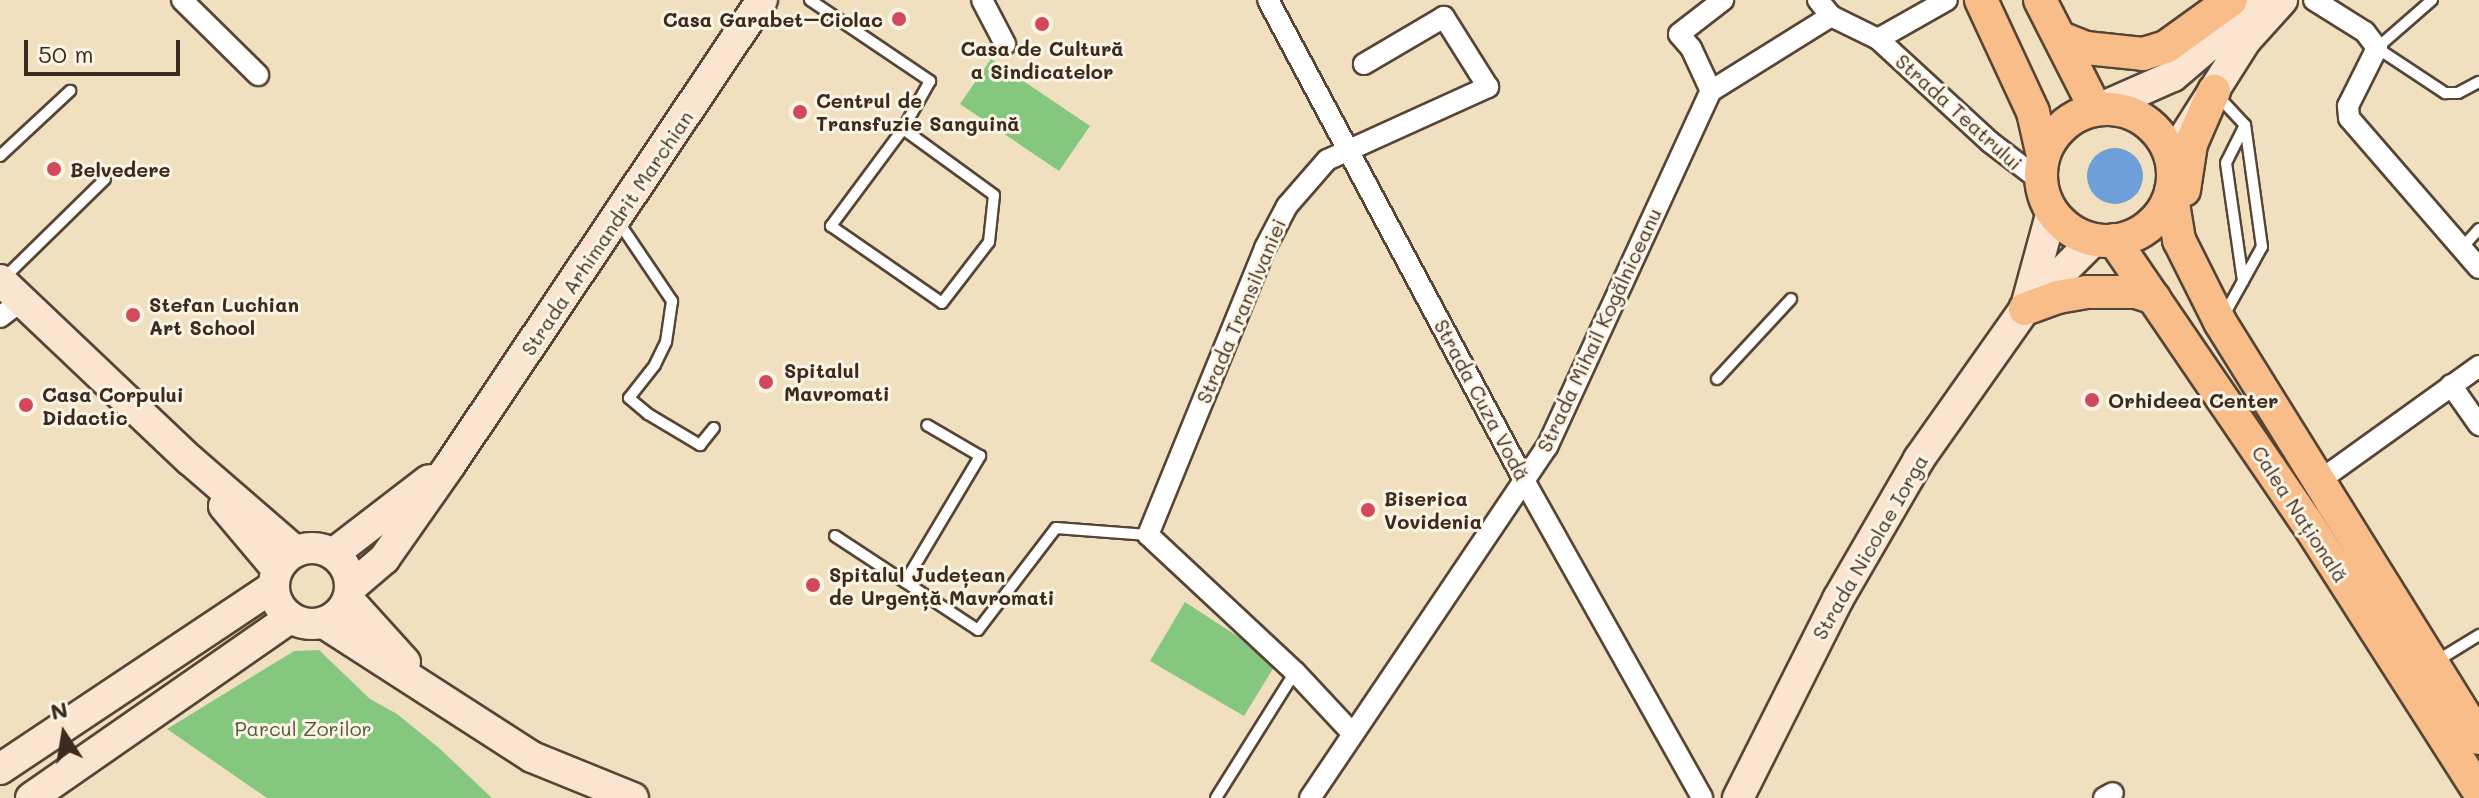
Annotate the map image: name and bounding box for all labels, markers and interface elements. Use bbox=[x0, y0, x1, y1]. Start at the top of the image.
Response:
place label: Casa Garabet–Ciolac bbox=[663, 7, 883, 31]
marker: Casa Garabet–Ciolac bbox=[890, 10, 908, 28]
marker: Casa de Cultură a Sindicatelor bbox=[1033, 15, 1051, 33]
scale bar bbox=[28, 24, 184, 74]
place label: Casa de Cultură a Sindicatelor bbox=[960, 36, 1124, 83]
text: 50 m bbox=[38, 38, 94, 69]
street label: Strada Teatrului bbox=[1891, 49, 2027, 175]
place label: Centrul de Transfuzie Sanguină bbox=[816, 88, 1019, 135]
marker: Centrul de Transfuzie Sanguină bbox=[791, 103, 809, 121]
street label: Strada Arhimandrit Marchian bbox=[516, 106, 698, 360]
place label: Belvedere bbox=[70, 157, 170, 181]
marker: Belvedere bbox=[45, 160, 63, 178]
street label: Strada Mihail Kogălniceanu bbox=[1532, 204, 1666, 456]
street label: Strada Transilvaniei bbox=[1191, 215, 1291, 407]
place label: Stefan Luchian Art School bbox=[149, 292, 299, 339]
marker: Stefan Luchian Art School bbox=[124, 306, 142, 324]
street label: Strada Cuza Vodă bbox=[1429, 315, 1535, 485]
place label: Spitalul Mavromati bbox=[784, 358, 890, 405]
marker: Spitalul Mavromati bbox=[755, 371, 777, 393]
place label: Casa Corpului Didactic bbox=[42, 382, 184, 429]
place label: Orhideea Center bbox=[2108, 388, 2278, 412]
marker: Orhideea Center bbox=[2083, 391, 2101, 409]
marker: Casa Corpului Didactic bbox=[17, 396, 35, 414]
street label: Calea Națională bbox=[2247, 441, 2353, 587]
street label: Strada Nicolae Iorga bbox=[1807, 450, 1933, 644]
place label: Biserica Vovidenia bbox=[1384, 486, 1482, 533]
marker: Biserica Vovidenia bbox=[1359, 501, 1377, 519]
place label: Spitalul Județean de Urgență Mavromati bbox=[829, 562, 1055, 609]
marker: Spitalul Județean de Urgență Mavromati bbox=[804, 576, 822, 594]
north arrow bbox=[24, 694, 104, 774]
text: N bbox=[48, 694, 70, 726]
park label: Parcul Zorilor bbox=[234, 716, 372, 740]

